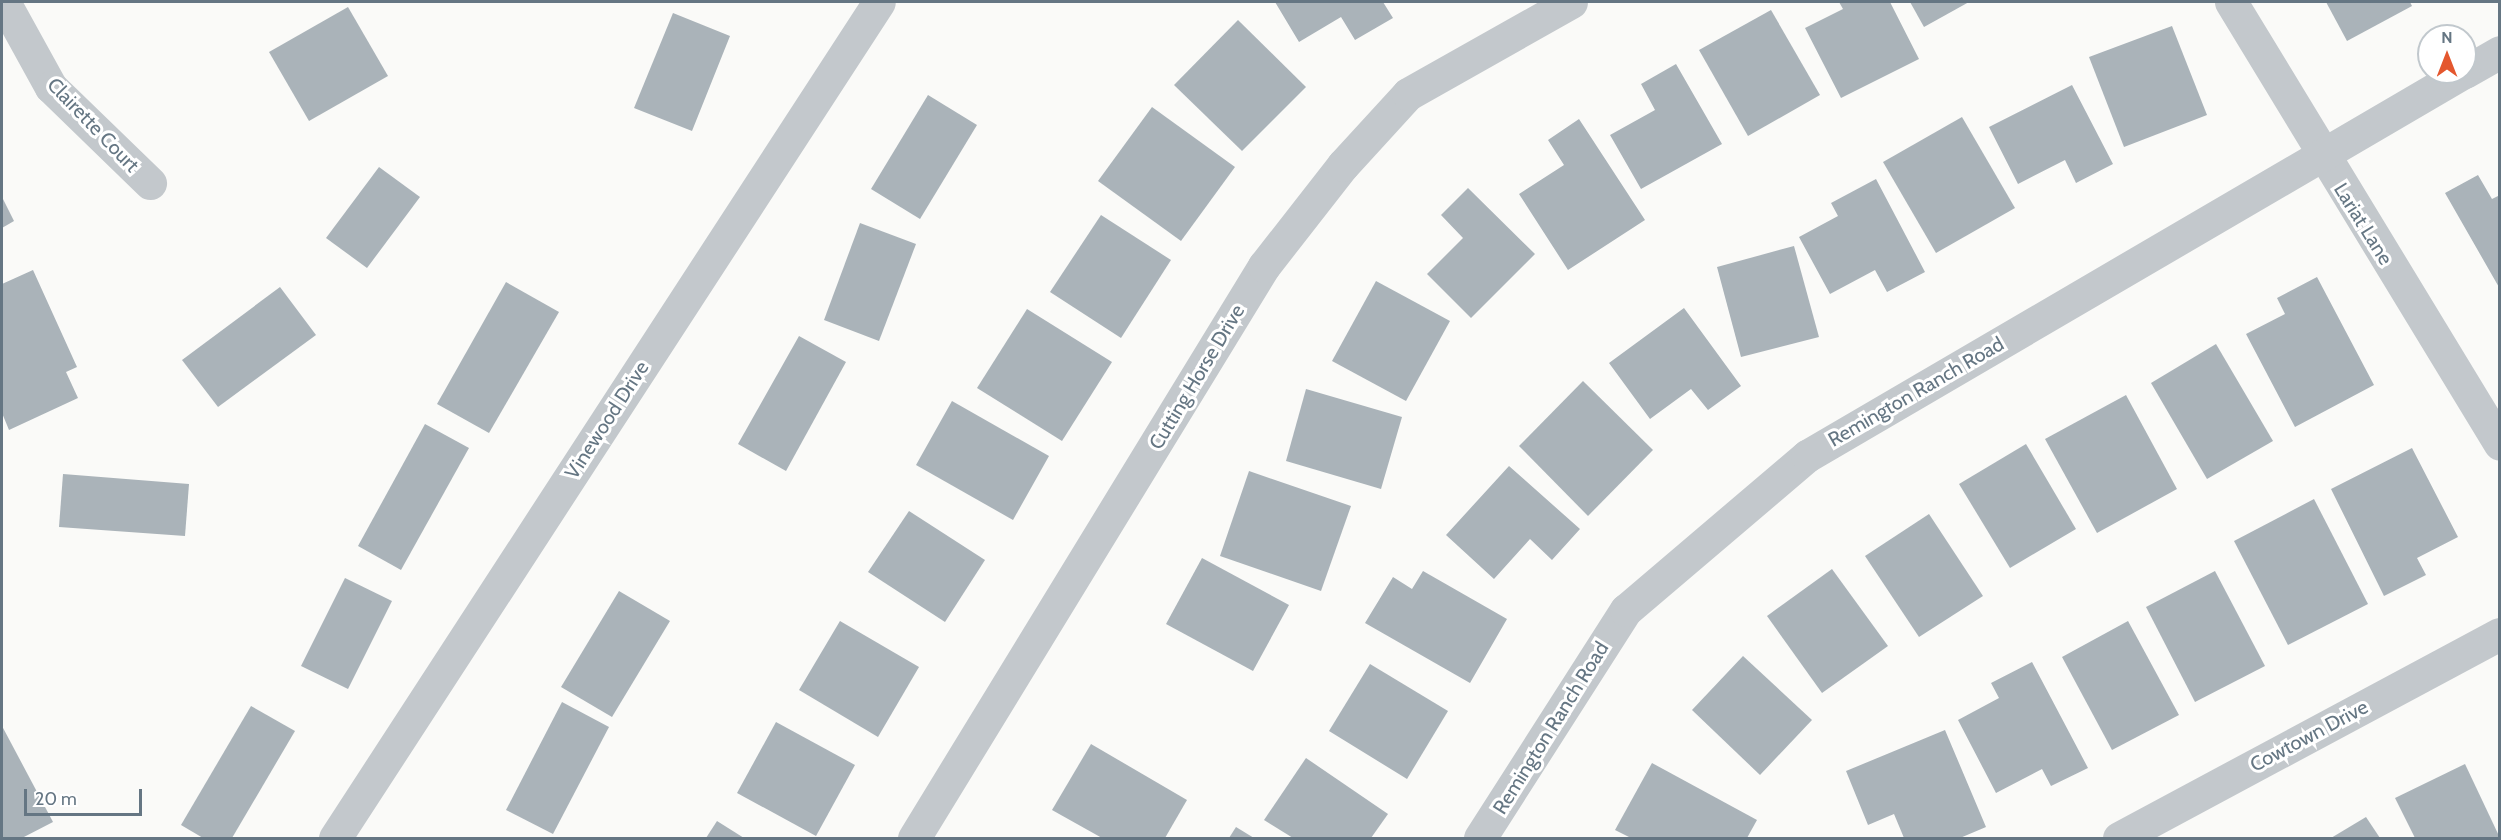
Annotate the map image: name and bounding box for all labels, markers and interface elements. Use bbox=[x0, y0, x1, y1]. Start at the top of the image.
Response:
north arrow bbox=[2417, 24, 2477, 84]
text: N bbox=[2441, 28, 2453, 47]
street label: Clairette Court bbox=[42, 73, 144, 177]
street label: Lariat Lane bbox=[2328, 179, 2398, 269]
street label: Cutting Horse Drive bbox=[1144, 300, 1250, 454]
street label: Remington Ranch Road bbox=[1824, 332, 2008, 452]
street label: Vinewood Drive bbox=[560, 357, 654, 483]
street label: Remington Ranch Road bbox=[1488, 637, 1614, 819]
street label: Cowtown Drive bbox=[2246, 695, 2372, 777]
scale bar bbox=[27, 777, 146, 815]
text: 20 m bbox=[35, 788, 77, 810]

